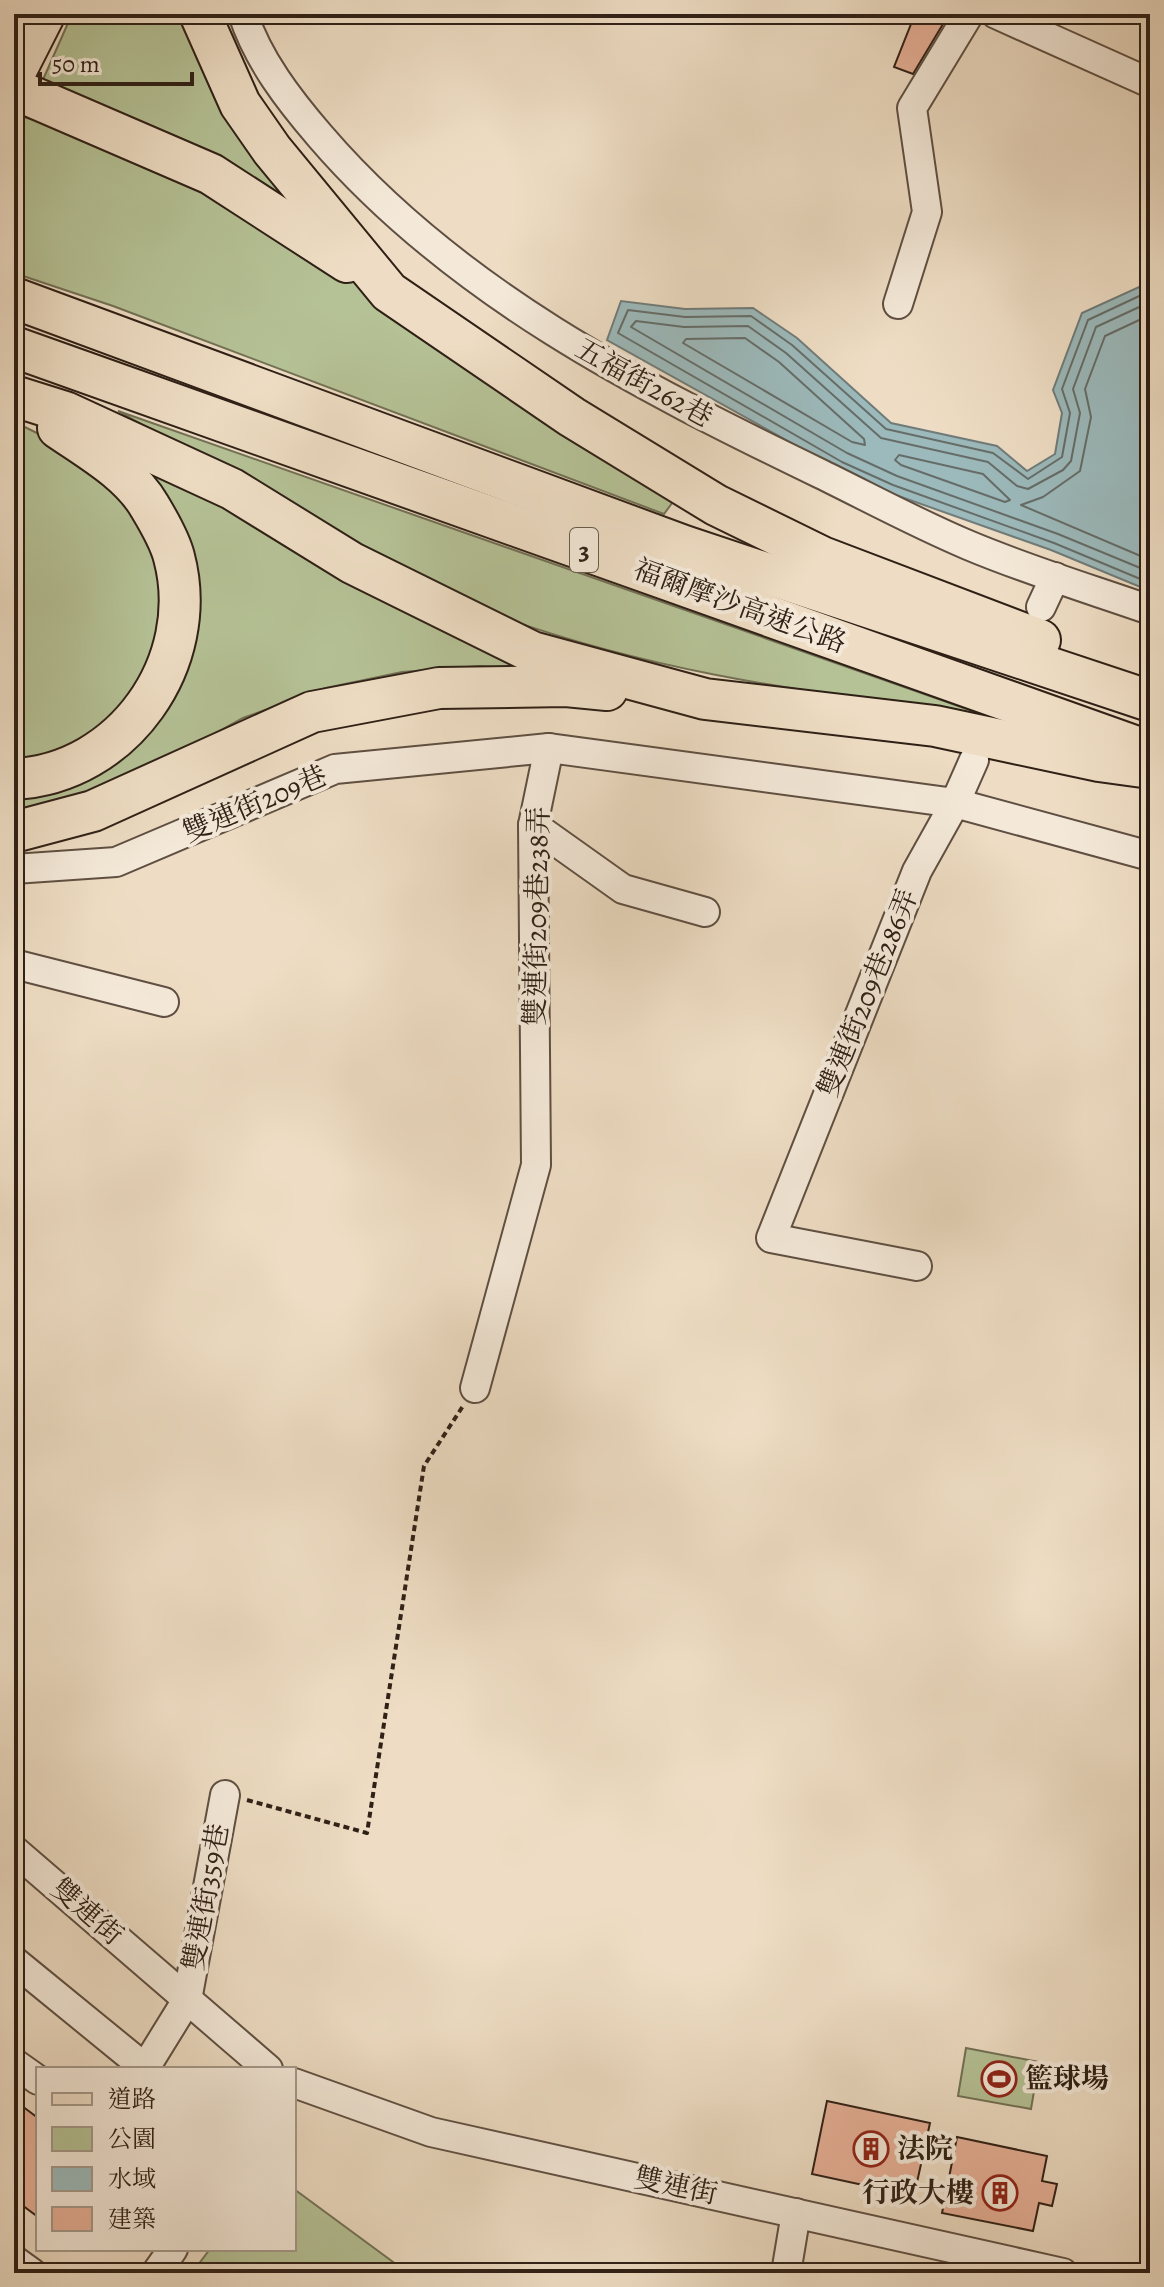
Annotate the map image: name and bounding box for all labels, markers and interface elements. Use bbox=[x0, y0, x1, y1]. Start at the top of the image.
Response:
scale bar bbox=[40, 36, 192, 86]
text: 50 m bbox=[52, 48, 100, 80]
street label: 五福街262巷 bbox=[569, 330, 719, 436]
road number: 3 bbox=[570, 528, 598, 572]
street label: 福爾摩沙高速公路 bbox=[628, 550, 852, 662]
street label: 雙連街209巷 bbox=[177, 757, 333, 851]
street label: 雙連街209巷238弄 bbox=[516, 806, 558, 1026]
street label: 雙連街209巷286弄 bbox=[809, 884, 927, 1102]
street label: 雙連街359巷 bbox=[174, 1821, 238, 1973]
street label: 雙連街 bbox=[43, 1870, 131, 1954]
sports icon: 籃球場 bbox=[980, 2060, 1018, 2098]
place label: 籃球場 bbox=[1025, 2060, 1109, 2098]
legend bbox=[36, 2067, 296, 2251]
text: 道路 bbox=[108, 2083, 156, 2115]
text: 公園 bbox=[108, 2123, 156, 2155]
building icon: 法院 bbox=[852, 2130, 890, 2168]
place label: 法院 bbox=[897, 2130, 953, 2168]
street label: 雙連街 bbox=[631, 2159, 721, 2213]
text: 水域 bbox=[108, 2163, 156, 2195]
place label: 行政大樓 bbox=[862, 2174, 974, 2212]
building icon: 行政大樓 bbox=[981, 2174, 1019, 2212]
text: 建築 bbox=[108, 2203, 156, 2235]

